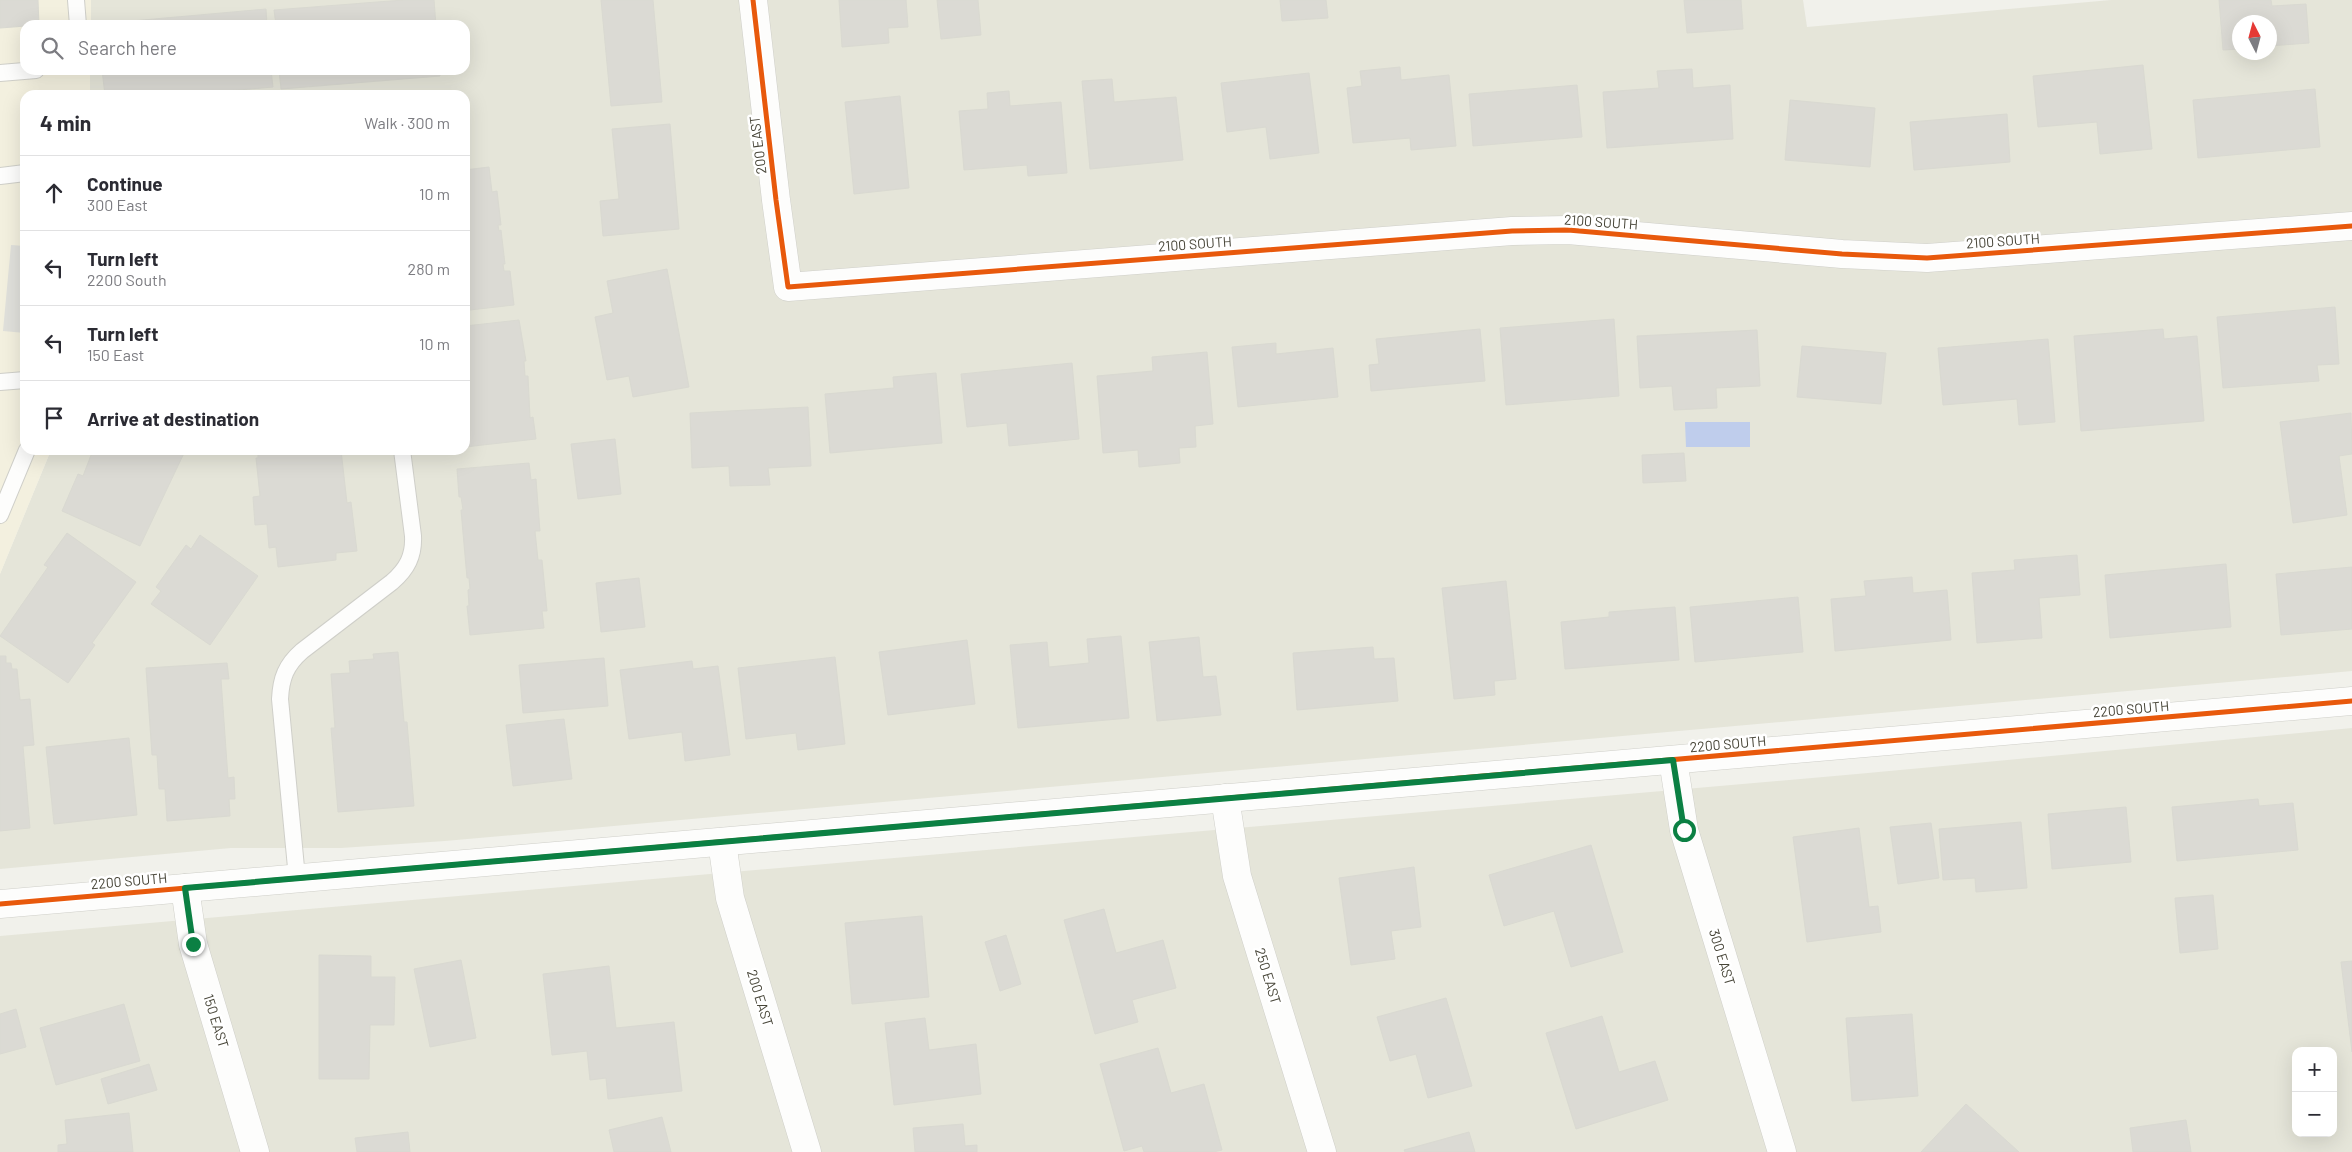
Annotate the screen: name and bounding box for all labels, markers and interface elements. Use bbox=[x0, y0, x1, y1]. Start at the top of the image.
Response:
north arrow bbox=[2232, 15, 2277, 60]
search box bbox=[20, 20, 470, 75]
icon: search bbox=[38, 34, 66, 62]
text: Search here bbox=[78, 36, 177, 59]
text: 4 min bbox=[40, 110, 91, 135]
text: Walk · 300 m bbox=[364, 113, 450, 132]
street label: 200 EAST bbox=[746, 115, 770, 175]
text: Continue bbox=[87, 172, 163, 195]
icon: ahead bbox=[40, 179, 68, 207]
text: 10 m bbox=[419, 184, 450, 203]
text: 300 East bbox=[87, 195, 148, 214]
street label: 2100 SOUTH bbox=[1564, 210, 1638, 233]
street label: 2100 SOUTH bbox=[1966, 229, 2040, 252]
street label: 2100 SOUTH bbox=[1158, 232, 1232, 255]
text: Turn left bbox=[87, 247, 158, 270]
icon: left bbox=[40, 254, 68, 282]
text: 280 m bbox=[408, 259, 450, 278]
text: 2200 South bbox=[87, 270, 167, 289]
text: Turn left bbox=[87, 322, 158, 345]
icon: left bbox=[40, 329, 68, 357]
text: 10 m bbox=[419, 334, 450, 353]
text: 150 East bbox=[87, 345, 144, 364]
icon: arrive bbox=[40, 404, 68, 432]
text: Arrive at destination bbox=[87, 407, 259, 430]
street label: 2200 SOUTH bbox=[2092, 697, 2170, 720]
street label: 2200 SOUTH bbox=[1689, 732, 1767, 755]
route start bbox=[1673, 819, 1696, 842]
street label: 2200 SOUTH bbox=[90, 869, 168, 892]
street label: 300 EAST bbox=[1706, 927, 1739, 987]
route end bbox=[182, 933, 205, 956]
street label: 250 EAST bbox=[1252, 946, 1285, 1006]
street label: 200 EAST bbox=[744, 967, 777, 1028]
street label: 150 EAST bbox=[200, 992, 233, 1050]
map controls bbox=[2292, 1047, 2337, 1137]
button: + bbox=[2292, 1047, 2337, 1092]
button: − bbox=[2292, 1092, 2337, 1137]

